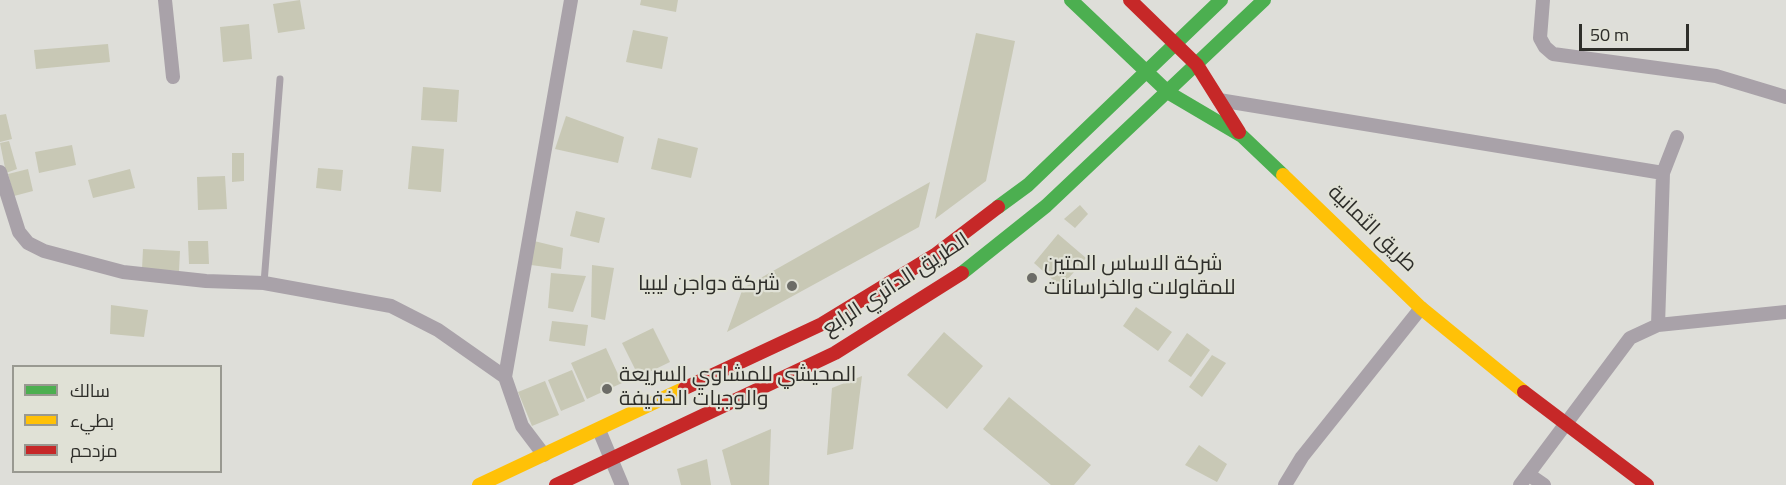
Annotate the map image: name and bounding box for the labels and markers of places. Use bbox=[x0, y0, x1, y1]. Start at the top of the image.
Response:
place label: شركة الاساس المتين للمقاولات والخراسانات bbox=[1044, 253, 1236, 303]
marker: شركة الاساس المتين للمقاولات والخراسانات bbox=[1025, 271, 1039, 285]
place label: شركة دواجن ليبيا bbox=[638, 273, 780, 299]
marker: شركة دواجن ليبيا bbox=[785, 279, 799, 293]
place label: المحيشي للمشاوي السريعة والوجبات الخفيفة bbox=[619, 364, 856, 414]
marker: المحيشي للمشاوي السريعة والوجبات الخفيفة bbox=[600, 382, 614, 396]

